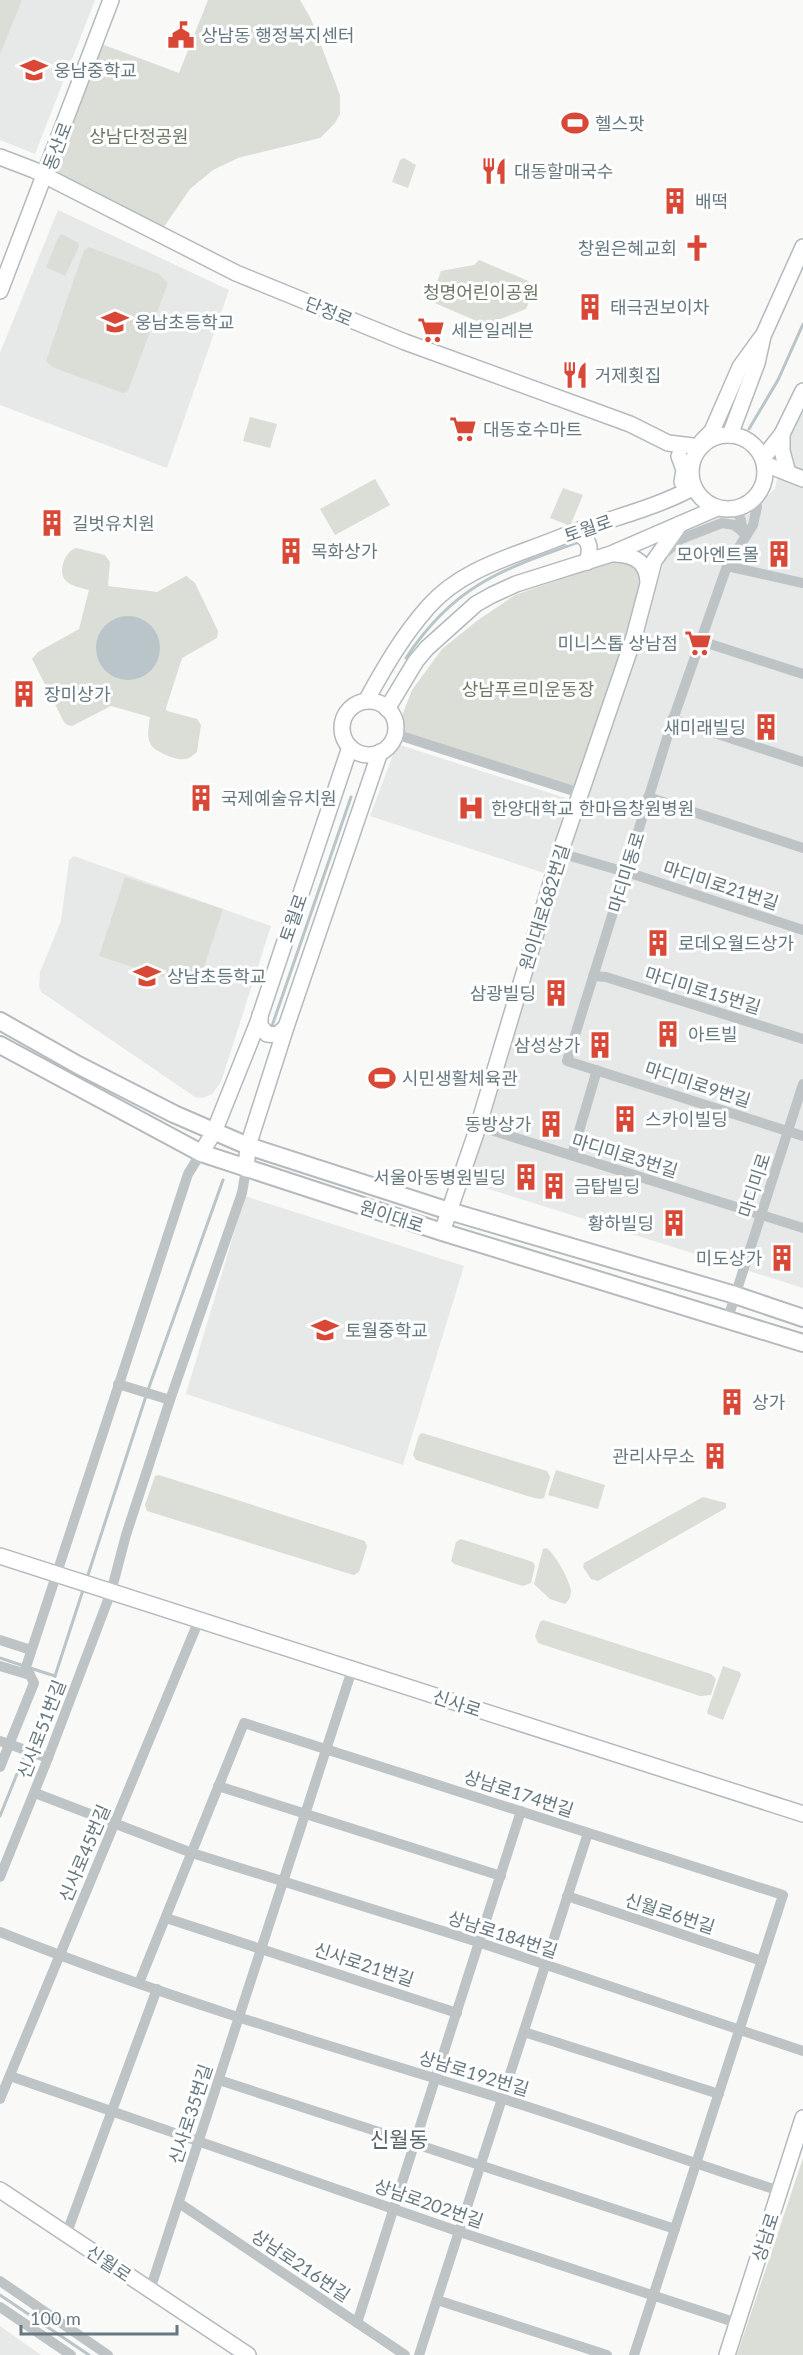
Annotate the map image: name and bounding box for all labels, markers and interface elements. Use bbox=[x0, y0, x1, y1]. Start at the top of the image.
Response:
public building icon: 상남동 행정복지센터 bbox=[166, 20, 196, 50]
place label: 상남동 행정복지센터 bbox=[201, 24, 355, 46]
school or university icon: 웅남중학교 bbox=[19, 55, 49, 85]
place label: 웅남중학교 bbox=[54, 59, 137, 81]
sports icon: 헬스팟 bbox=[560, 108, 590, 138]
place label: 헬스팟 bbox=[595, 112, 645, 134]
street label: 동산로 bbox=[38, 119, 76, 173]
park label: 상남단정공원 bbox=[89, 125, 189, 147]
restaurant icon: 대동할매국수 bbox=[479, 156, 509, 186]
place label: 대동할매국수 bbox=[514, 160, 613, 182]
building icon: 배떡 bbox=[660, 186, 690, 216]
place label: 배떡 bbox=[695, 190, 728, 212]
church icon: 창원은혜교회 bbox=[682, 233, 712, 263]
place label: 창원은혜교회 bbox=[578, 237, 677, 259]
park label: 청명어린이공원 bbox=[423, 281, 539, 303]
street label: 단정로 bbox=[302, 291, 356, 331]
building icon: 태극권보이차 bbox=[575, 292, 605, 322]
place label: 태극권보이차 bbox=[610, 296, 710, 318]
school or university icon: 웅남초등학교 bbox=[100, 307, 130, 337]
place label: 웅남초등학교 bbox=[135, 311, 234, 333]
supermarket icon: 세븐일레븐 bbox=[416, 315, 446, 345]
place label: 세븐일레븐 bbox=[451, 319, 534, 341]
restaurant icon: 거제횟집 bbox=[560, 360, 590, 390]
place label: 거제횟집 bbox=[595, 364, 661, 386]
supermarket icon: 대동호수마트 bbox=[448, 414, 478, 444]
place label: 대동호수마트 bbox=[483, 418, 582, 440]
building icon: 길벗유치원 bbox=[37, 508, 67, 538]
street label: 토월로 bbox=[561, 510, 615, 546]
place label: 길벗유치원 bbox=[72, 512, 155, 534]
building icon: 목화상가 bbox=[276, 536, 306, 566]
building icon: 모아엔트몰 bbox=[764, 539, 794, 569]
place label: 목화상가 bbox=[311, 540, 378, 562]
place label: 모아엔트몰 bbox=[676, 543, 759, 565]
supermarket icon: 미니스톱 상남점 bbox=[683, 628, 713, 658]
place label: 미니스톱 상남점 bbox=[557, 632, 678, 654]
park label: 상남푸르미운동장 bbox=[462, 678, 594, 700]
building icon: 장미상가 bbox=[9, 679, 39, 709]
place label: 장미상가 bbox=[44, 683, 111, 705]
building icon: 새미래빌딩 bbox=[751, 712, 781, 742]
place label: 새미래빌딩 bbox=[663, 716, 746, 738]
building icon: 국제예술유치원 bbox=[186, 783, 216, 813]
place label: 국제예술유치원 bbox=[221, 787, 337, 809]
hospital icon: 한양대학교 한마음창원병원 bbox=[456, 793, 486, 823]
place label: 한양대학교 한마음창원병원 bbox=[491, 797, 694, 819]
street label: 마디미동로 bbox=[603, 829, 649, 915]
street label: 원이대로682번길 bbox=[514, 841, 574, 973]
street label: 마디미로21번길 bbox=[660, 856, 782, 914]
street label: 토월로 bbox=[275, 891, 311, 945]
building icon: 로데오월드상가 bbox=[643, 928, 673, 958]
place label: 로데오월드상가 bbox=[678, 932, 794, 954]
school or university icon: 상남초등학교 bbox=[132, 961, 162, 991]
street label: 마디미로15번길 bbox=[642, 962, 764, 1018]
place label: 상남초등학교 bbox=[167, 965, 266, 987]
building icon: 삼광빌딩 bbox=[541, 978, 571, 1008]
place label: 삼광빌딩 bbox=[470, 982, 536, 1004]
building icon: 아트빌 bbox=[653, 1019, 683, 1049]
place label: 아트빌 bbox=[688, 1023, 738, 1045]
building icon: 삼성상가 bbox=[585, 1030, 615, 1060]
place label: 삼성상가 bbox=[514, 1034, 580, 1056]
street label: 마디미로9번길 bbox=[642, 1057, 754, 1111]
sports icon: 시민생활체육관 bbox=[367, 1063, 397, 1093]
place label: 시민생활체육관 bbox=[402, 1067, 518, 1089]
building icon: 스카이빌딩 bbox=[610, 1104, 640, 1134]
place label: 스카이빌딩 bbox=[645, 1108, 728, 1130]
building icon: 동방상가 bbox=[536, 1109, 566, 1139]
place label: 동방상가 bbox=[465, 1113, 531, 1135]
street label: 마디미로3번길 bbox=[569, 1128, 681, 1182]
street label: 마디미로 bbox=[733, 1150, 775, 1220]
building icon: 서울아동병원빌딩 bbox=[511, 1162, 541, 1192]
place label: 서울아동병원빌딩 bbox=[374, 1166, 506, 1188]
building icon: 금탑빌딩 bbox=[539, 1171, 569, 1201]
place label: 금탑빌딩 bbox=[574, 1175, 640, 1197]
street label: 원이대로 bbox=[357, 1195, 427, 1237]
building icon: 황하빌딩 bbox=[659, 1208, 689, 1238]
place label: 황하빌딩 bbox=[588, 1212, 654, 1234]
building icon: 미도상가 bbox=[767, 1243, 797, 1273]
place label: 미도상가 bbox=[696, 1247, 762, 1269]
school or university icon: 토월중학교 bbox=[310, 1315, 340, 1345]
place label: 토월중학교 bbox=[345, 1319, 428, 1341]
building icon: 상가 bbox=[717, 1387, 747, 1417]
place label: 상가 bbox=[752, 1391, 786, 1413]
building icon: 관리사무소 bbox=[700, 1441, 730, 1471]
place label: 관리사무소 bbox=[612, 1445, 695, 1467]
street label: 신사로51번길 bbox=[12, 1677, 70, 1781]
street label: 신사로 bbox=[430, 1685, 484, 1721]
street label: 상남로174번길 bbox=[461, 1765, 577, 1821]
street label: 신사로45번길 bbox=[54, 1801, 114, 1905]
street label: 신월로6번길 bbox=[622, 1888, 718, 1938]
street label: 상남로184번길 bbox=[445, 1906, 561, 1962]
street label: 신사로21번길 bbox=[311, 1938, 417, 1990]
street label: 상남로192번길 bbox=[416, 2046, 532, 2100]
street label: 신사로35번길 bbox=[164, 2061, 216, 2167]
district label: 신월동 bbox=[370, 2126, 428, 2151]
street label: 상남로202번길 bbox=[371, 2174, 487, 2232]
street label: 상남로 bbox=[747, 2210, 783, 2264]
street label: 상남로216번길 bbox=[248, 2224, 354, 2306]
street label: 신월로 bbox=[82, 2240, 136, 2286]
scale bar bbox=[21, 2298, 177, 2336]
text: 100 m bbox=[30, 2307, 81, 2329]

